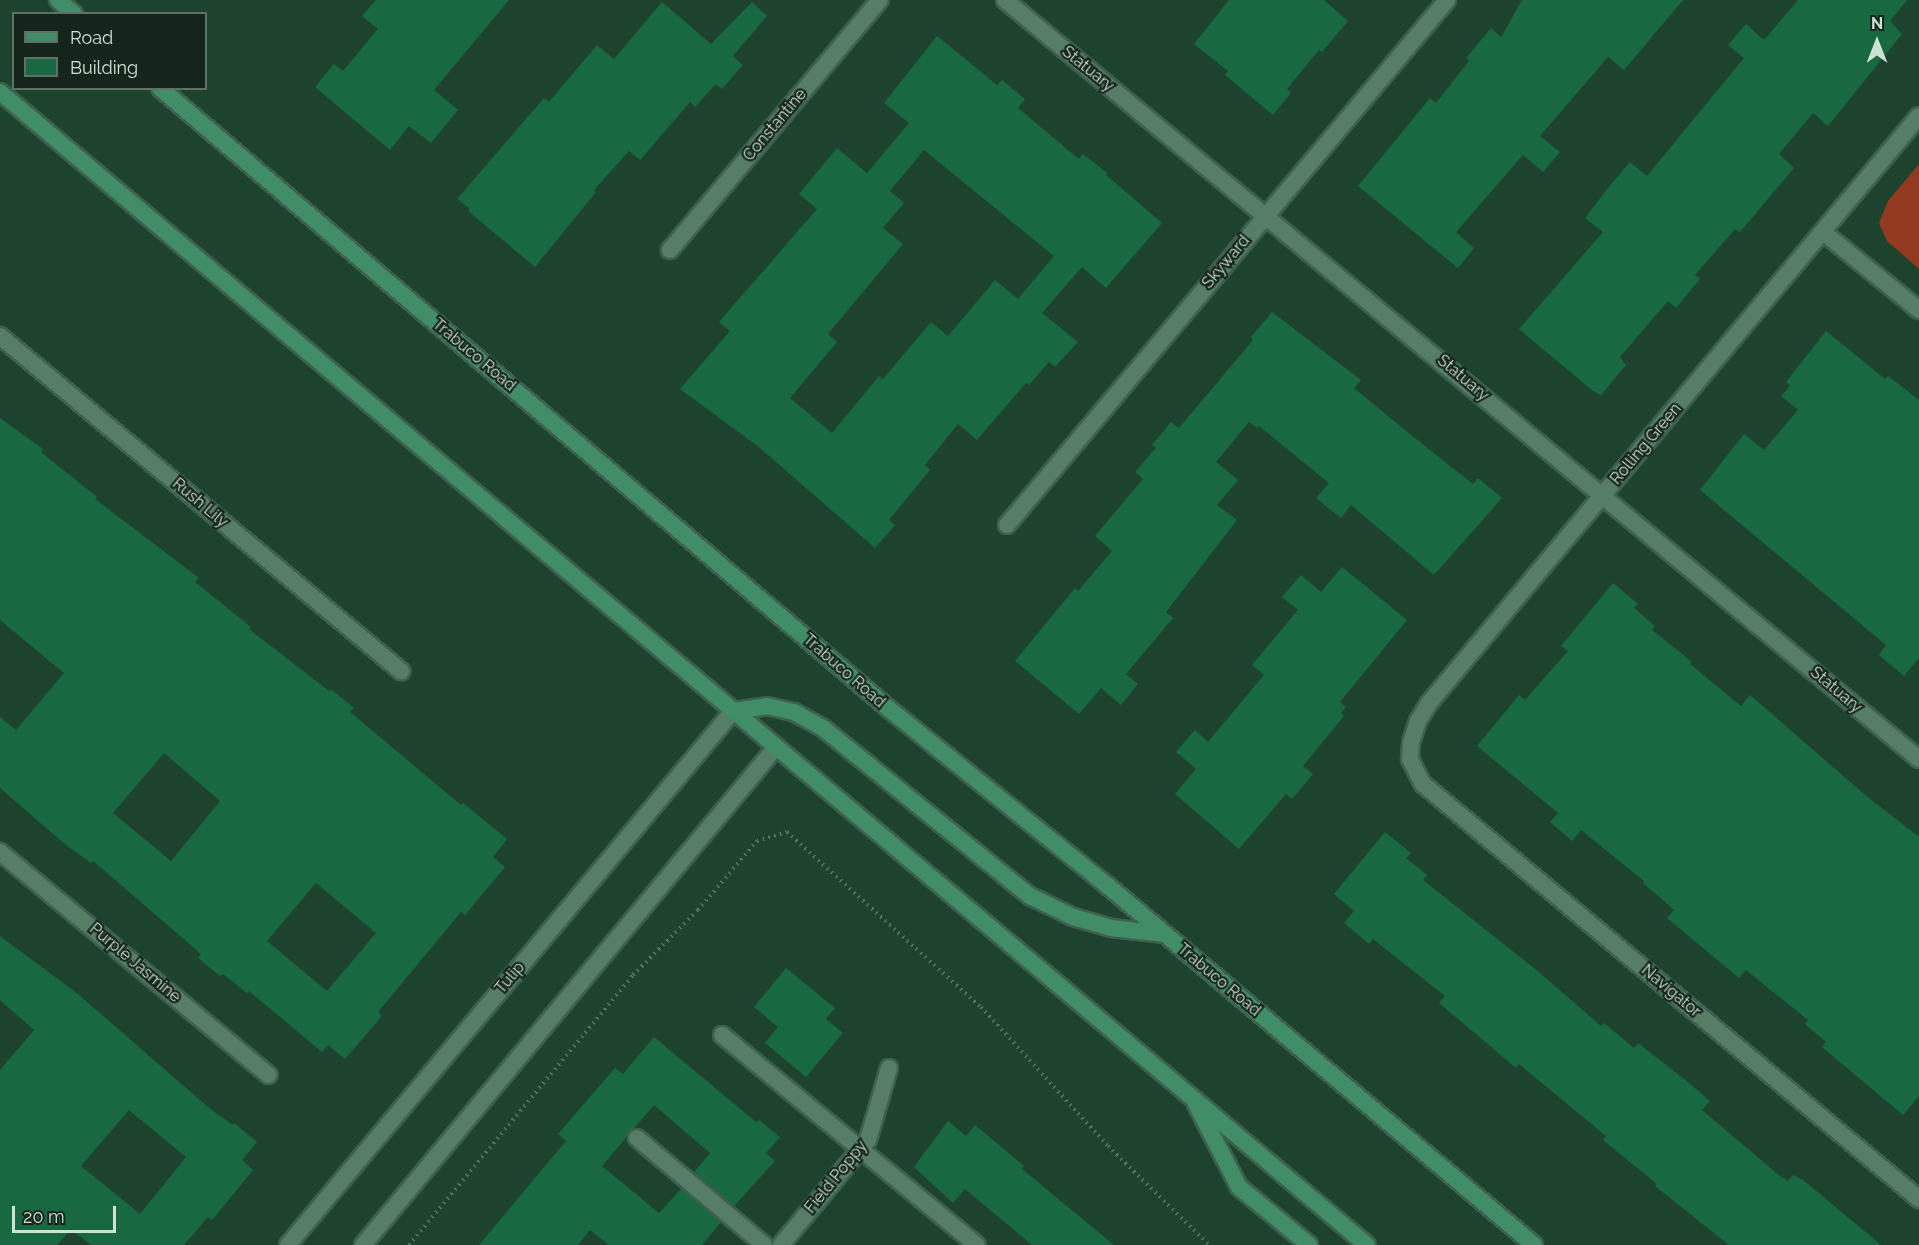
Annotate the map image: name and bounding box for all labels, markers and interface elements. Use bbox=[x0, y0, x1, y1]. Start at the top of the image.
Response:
legend bbox=[12, 12, 207, 90]
north arrow bbox=[1847, 12, 1907, 72]
text: N bbox=[1871, 14, 1883, 33]
text: Road bbox=[70, 27, 113, 48]
street label: Statuary bbox=[1058, 42, 1118, 96]
text: Building bbox=[70, 57, 138, 78]
street label: Constantine bbox=[739, 85, 811, 165]
street label: Skyward bbox=[1198, 231, 1254, 293]
street label: Trabuco Road bbox=[428, 315, 520, 395]
street label: Statuary bbox=[1433, 351, 1493, 405]
street label: Rolling Green bbox=[1606, 399, 1686, 489]
street label: Rush Lily bbox=[168, 474, 232, 532]
street label: Trabuco Road bbox=[799, 630, 889, 712]
street label: Statuary bbox=[1806, 663, 1866, 717]
street label: Purple Jasmine bbox=[85, 919, 185, 1007]
street label: Trabuco Road bbox=[1173, 940, 1265, 1020]
street label: Tulip bbox=[491, 958, 529, 998]
street label: Navigator bbox=[1637, 961, 1705, 1021]
street label: Field Poppy bbox=[801, 1137, 871, 1217]
scale bar bbox=[15, 1194, 118, 1232]
text: 20 m bbox=[23, 1206, 65, 1227]

